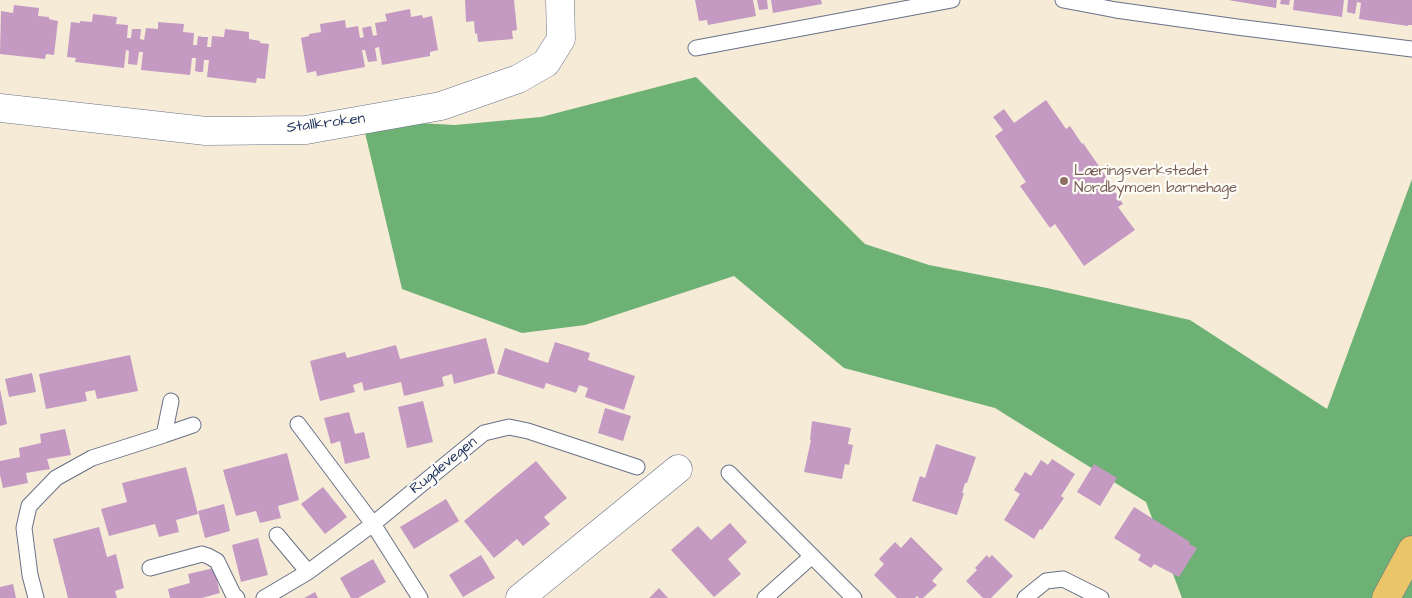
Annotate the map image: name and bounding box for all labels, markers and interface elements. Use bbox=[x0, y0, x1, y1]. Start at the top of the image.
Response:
street label: Stallkroken bbox=[286, 110, 366, 138]
place label: Læringsverkstedet Nordbymoen barnehage bbox=[1074, 163, 1237, 198]
marker: Læringsverkstedet Nordbymoen barnehage bbox=[1058, 175, 1070, 187]
street label: Rugdevegen bbox=[407, 433, 481, 499]

